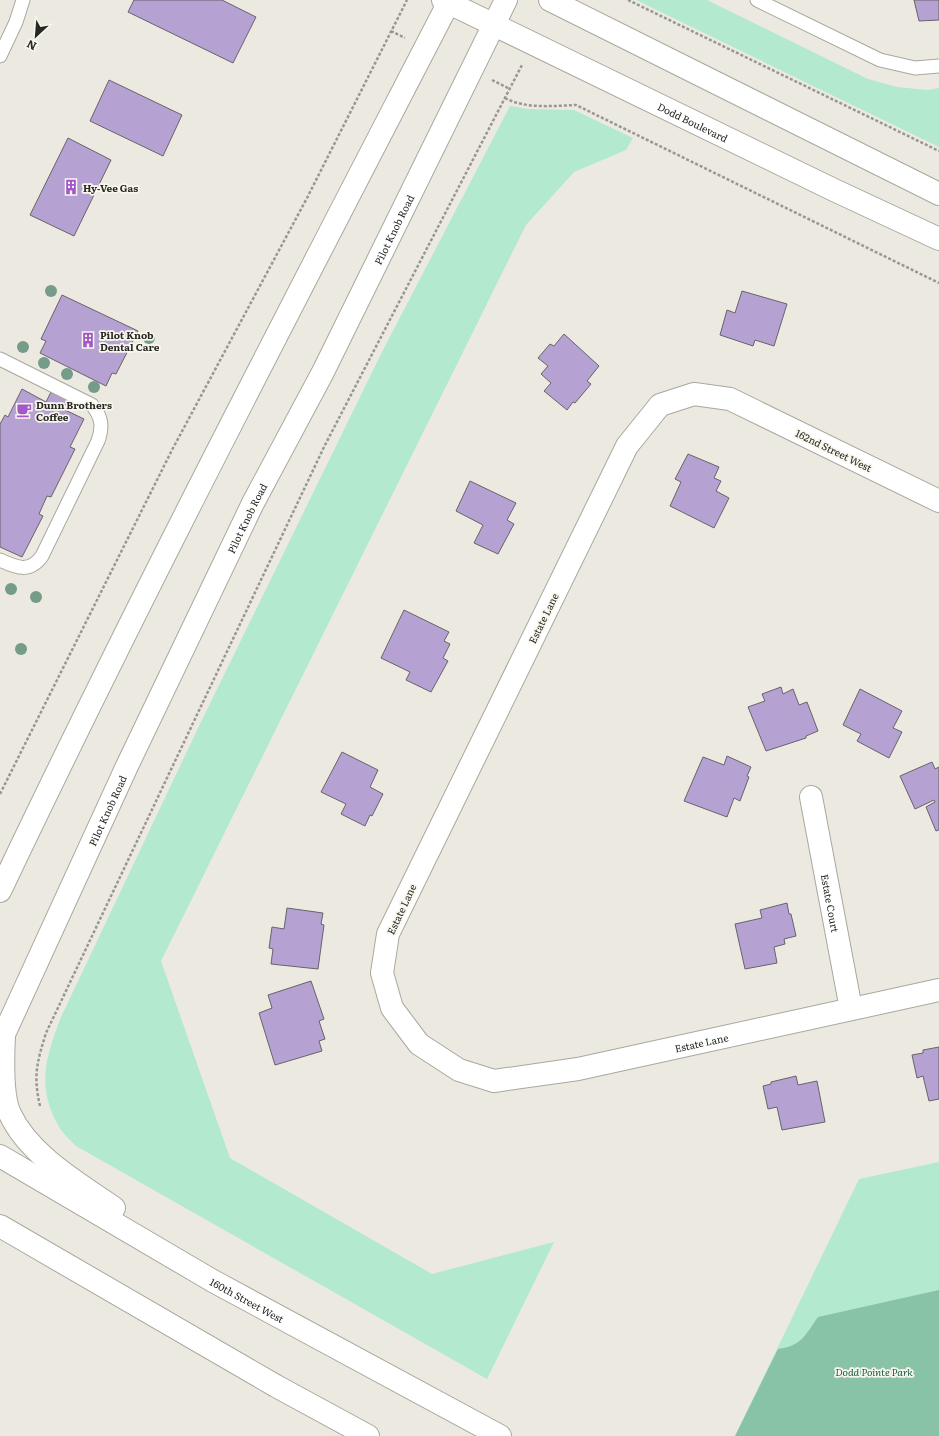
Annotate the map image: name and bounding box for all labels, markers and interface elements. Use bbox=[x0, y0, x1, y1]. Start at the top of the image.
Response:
north arrow bbox=[16, 16, 56, 56]
text: N bbox=[24, 37, 39, 55]
street label: Dodd Boulevard bbox=[655, 98, 731, 145]
building icon: Hy-Vee Gas bbox=[62, 178, 80, 196]
place label: Hy-Vee Gas bbox=[83, 180, 138, 195]
street label: Pilot Knob Road bbox=[370, 192, 417, 267]
place label: Pilot Knob Dental Care bbox=[100, 327, 160, 354]
building icon: Pilot Knob Dental Care bbox=[79, 331, 97, 349]
place label: Dunn Brothers Coffee bbox=[36, 397, 112, 424]
cafe icon: Dunn Brothers Coffee bbox=[15, 401, 33, 419]
street label: 162nd Street West bbox=[793, 425, 875, 475]
street label: Pilot Knob Road bbox=[223, 480, 270, 555]
street label: Estate Lane bbox=[524, 590, 562, 646]
street label: Pilot Knob Road bbox=[84, 772, 129, 848]
street label: Estate Court bbox=[818, 873, 844, 933]
street label: Estate Lane bbox=[383, 881, 419, 937]
street label: Estate Lane bbox=[673, 1029, 730, 1055]
street label: 160th Street West bbox=[208, 1273, 287, 1326]
park label: Dodd Pointe Park bbox=[835, 1364, 913, 1379]

